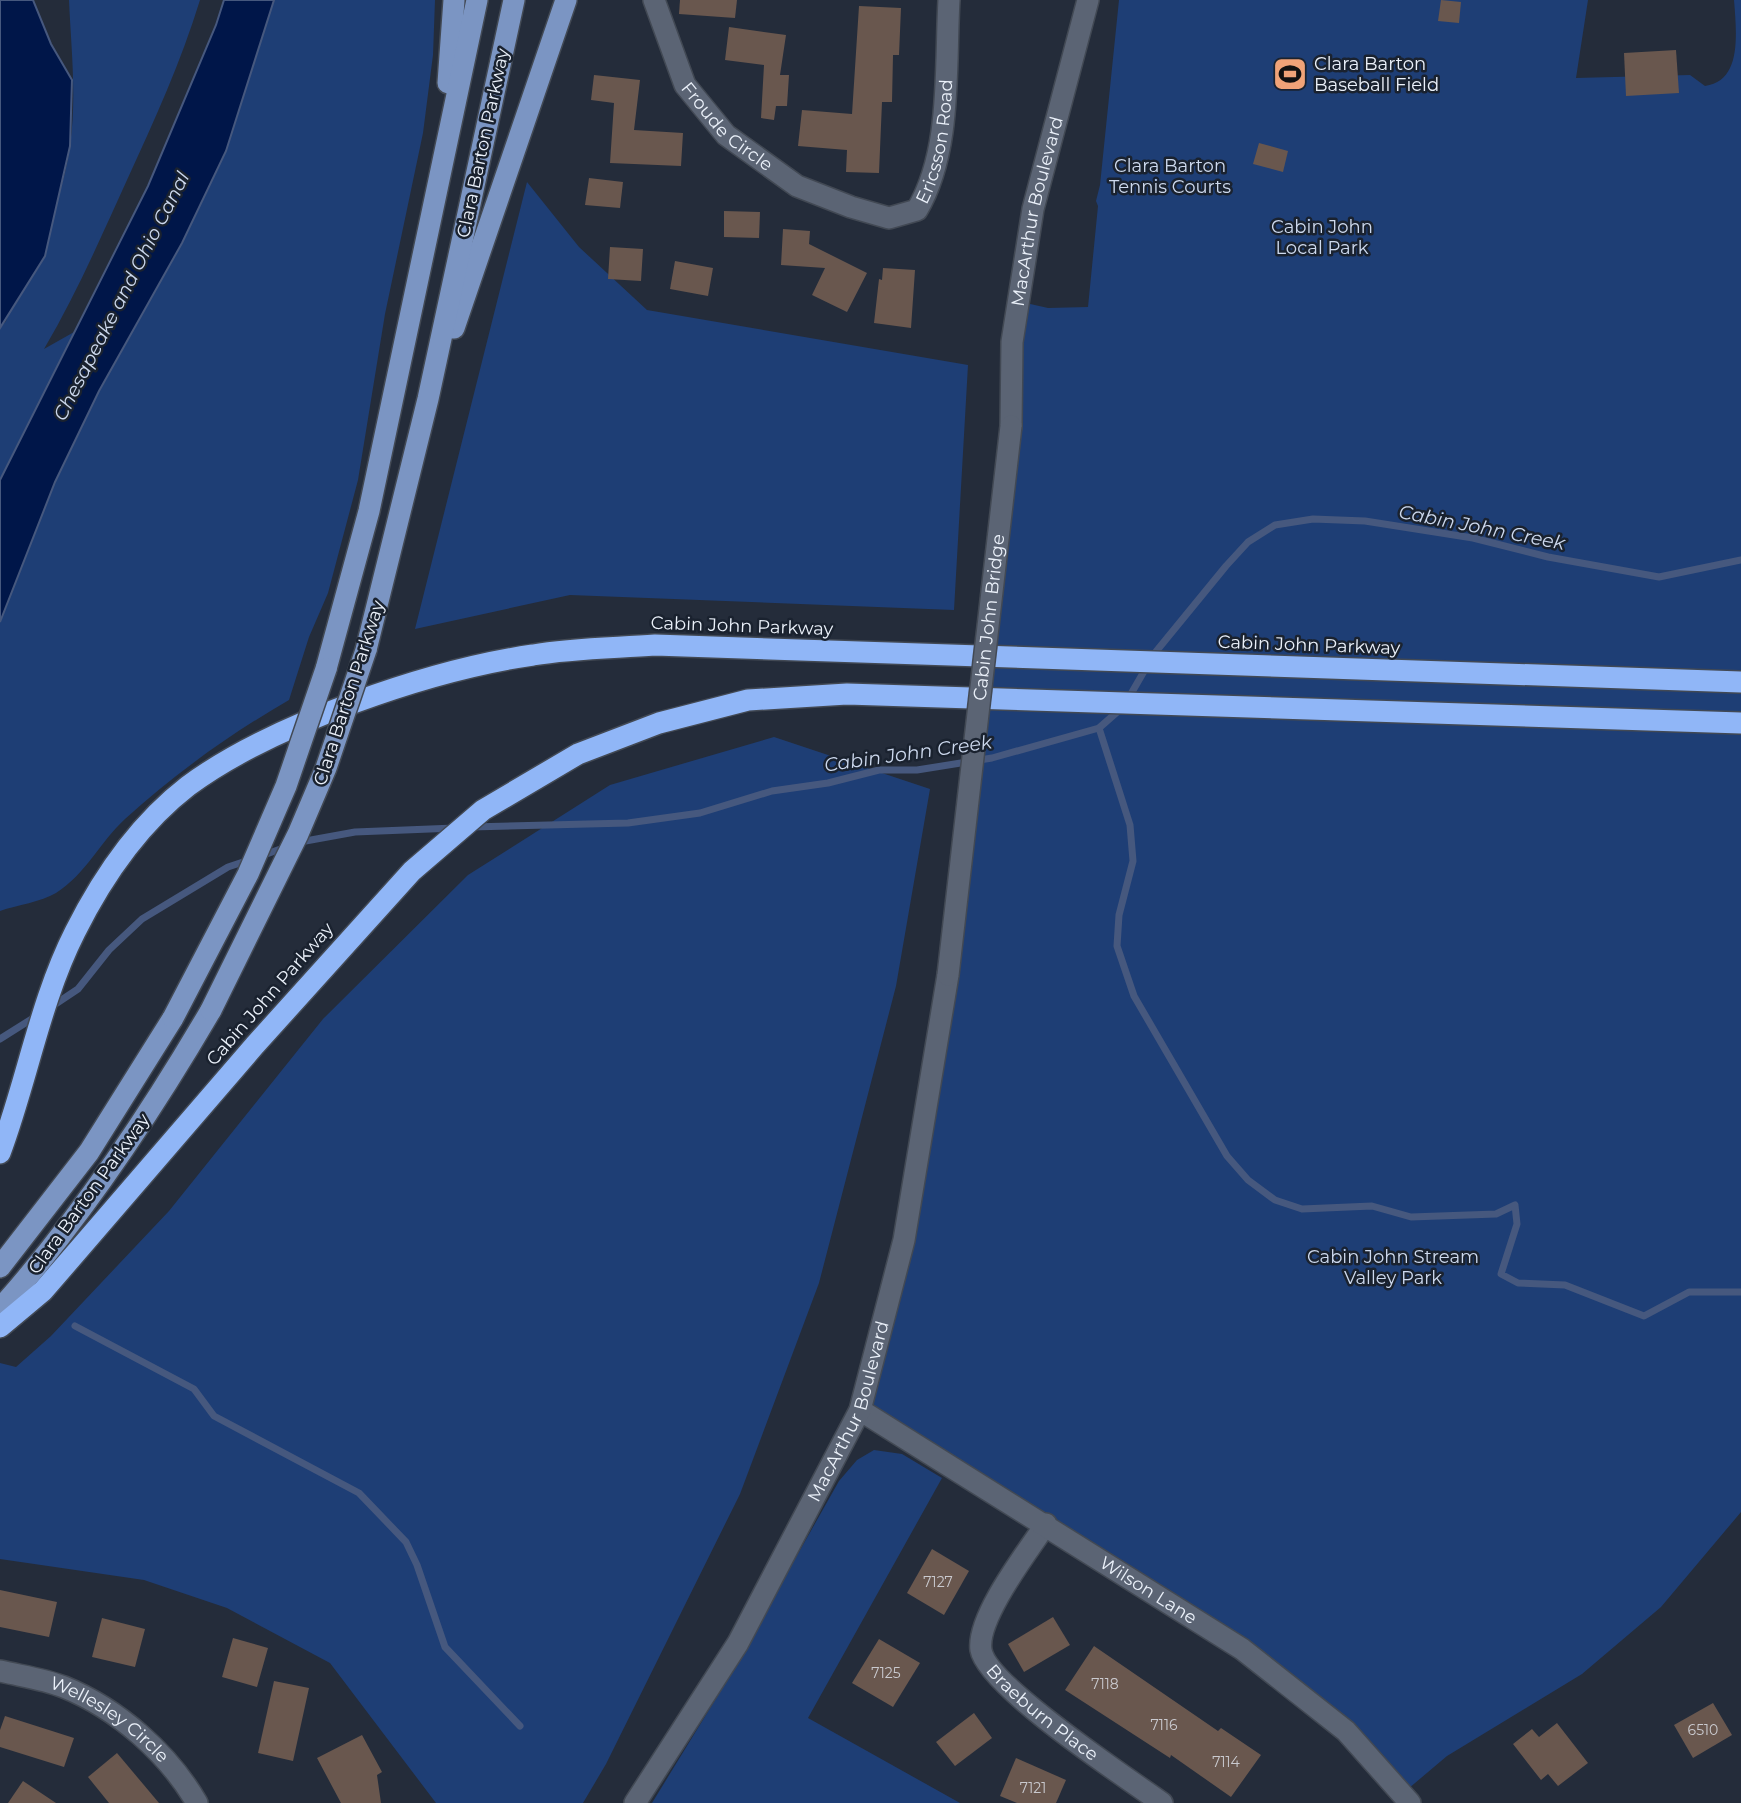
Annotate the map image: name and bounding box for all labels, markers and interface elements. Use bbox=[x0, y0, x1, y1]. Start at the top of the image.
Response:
street label: Clara Barton Parkway bbox=[452, 46, 514, 240]
place label: Clara Barton Baseball Field bbox=[1314, 53, 1439, 96]
sports icon: Clara Barton Baseball Field bbox=[1271, 55, 1309, 93]
street label: Froude Circle bbox=[676, 78, 777, 176]
street label: Ericsson Road bbox=[911, 79, 957, 207]
street label: MacArthur Boulevard bbox=[1007, 114, 1068, 308]
park label: Clara Barton Tennis Courts bbox=[1109, 155, 1231, 198]
water label: Chesapeake and Ohio Canal bbox=[49, 167, 195, 424]
park label: Cabin John Local Park bbox=[1271, 216, 1373, 259]
water label: Cabin John Creek bbox=[1397, 500, 1568, 555]
street label: Cabin John Bridge bbox=[969, 533, 1010, 702]
street label: Clara Barton Parkway bbox=[309, 598, 389, 788]
street label: Cabin John Parkway bbox=[650, 612, 834, 640]
street label: Cabin John Parkway bbox=[1217, 631, 1401, 659]
water label: Cabin John Creek bbox=[823, 730, 994, 777]
street label: Cabin John Parkway bbox=[202, 918, 338, 1070]
street label: Clara Barton Parkway bbox=[23, 1109, 155, 1279]
park label: Cabin John Stream Valley Park bbox=[1307, 1246, 1479, 1289]
street label: MacArthur Boulevard bbox=[803, 1319, 894, 1506]
street label: Wilson Lane bbox=[1096, 1552, 1201, 1629]
house number: 7127 bbox=[923, 1573, 953, 1591]
street label: Braeburn Place bbox=[981, 1660, 1103, 1766]
house number: 7125 bbox=[871, 1664, 901, 1682]
street label: Wellesley Circle bbox=[47, 1672, 174, 1767]
house number: 7118 bbox=[1091, 1675, 1119, 1693]
house number: 7116 bbox=[1150, 1716, 1178, 1734]
house number: 6510 bbox=[1688, 1721, 1718, 1739]
house number: 7114 bbox=[1212, 1753, 1241, 1771]
house number: 7121 bbox=[1020, 1779, 1046, 1797]

